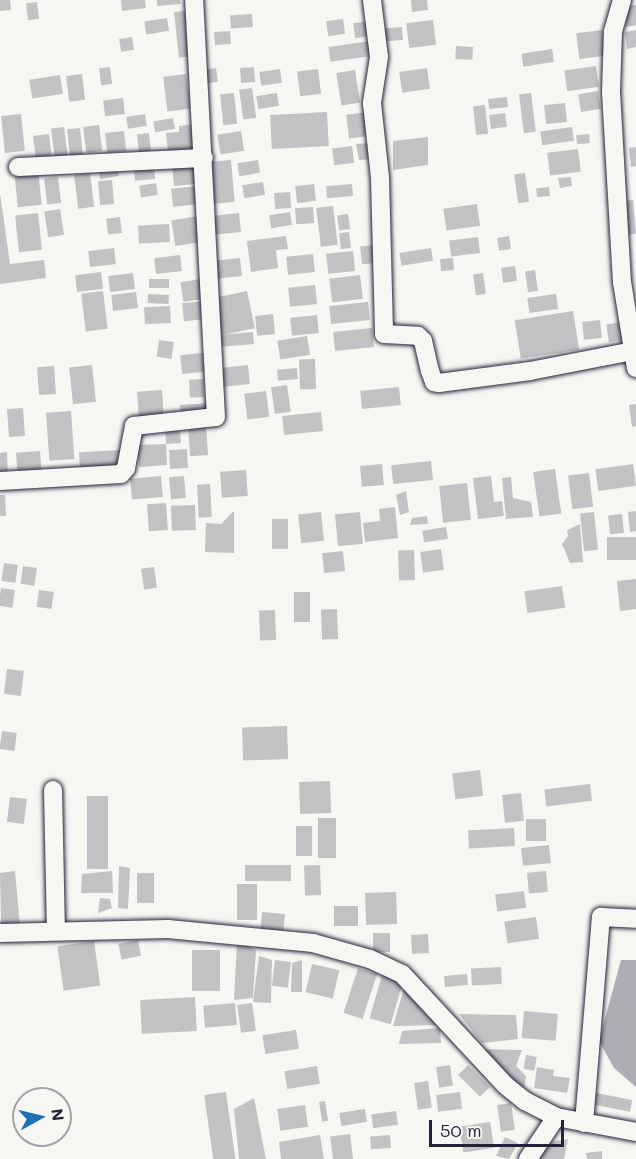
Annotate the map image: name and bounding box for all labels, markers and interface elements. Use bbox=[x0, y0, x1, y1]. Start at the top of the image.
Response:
north arrow bbox=[12, 1087, 72, 1147]
text: N bbox=[47, 1107, 70, 1122]
scale bar bbox=[432, 1108, 567, 1146]
text: 50 m bbox=[440, 1118, 482, 1142]

